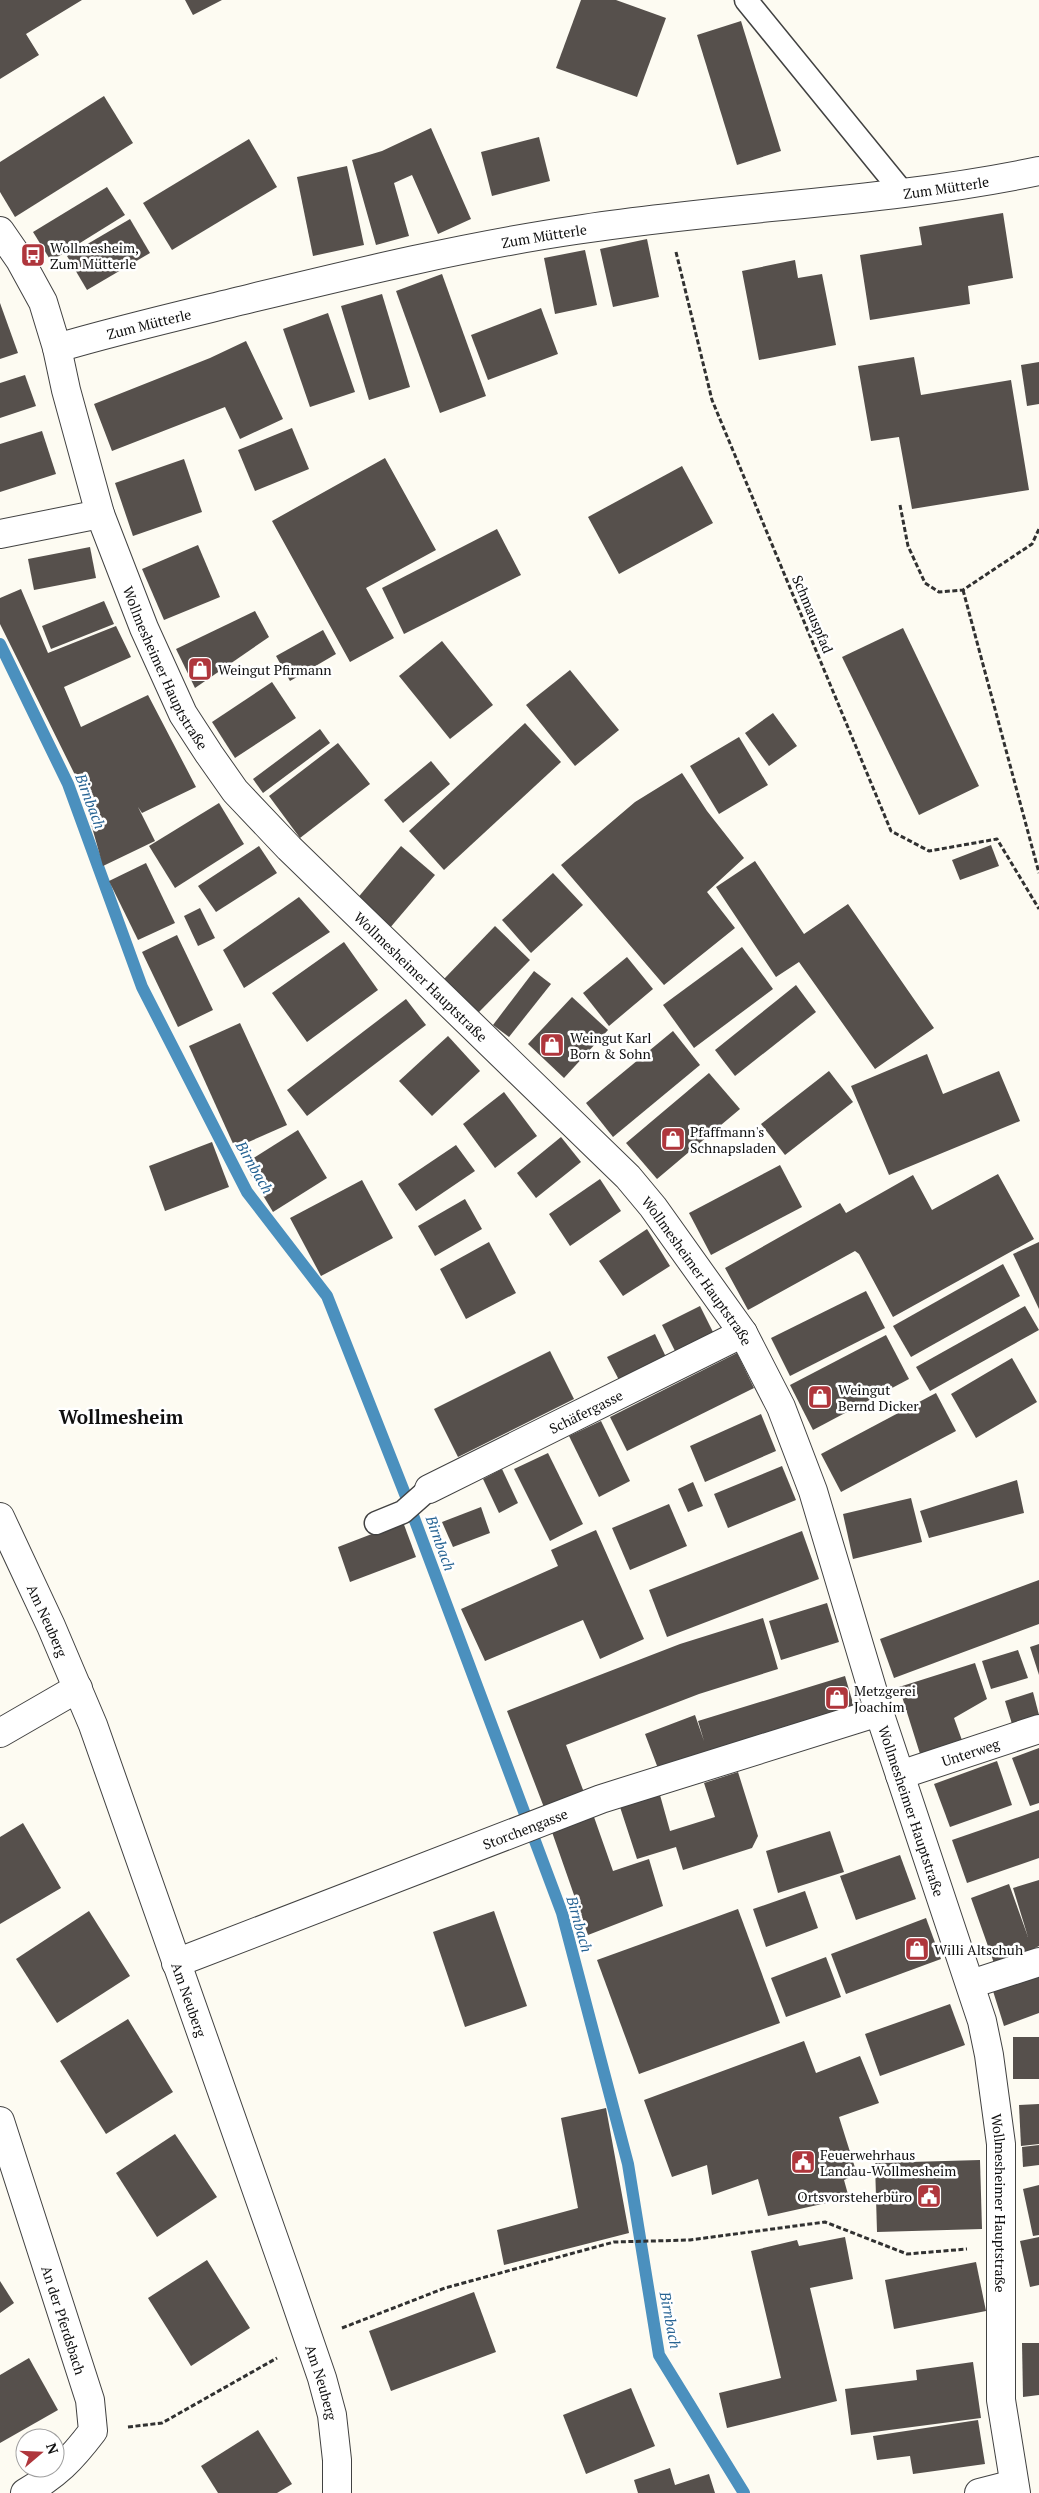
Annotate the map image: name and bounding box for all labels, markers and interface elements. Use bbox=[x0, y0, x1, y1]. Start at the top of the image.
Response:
street label: Zum Mütterle bbox=[902, 171, 990, 202]
street label: Zum Mütterle bbox=[500, 219, 588, 252]
place label: Wollmesheim, Zum Mütterle bbox=[50, 238, 139, 273]
bus stop icon: Wollmesheim, Zum Mütterle bbox=[20, 242, 46, 268]
street label: Zum Mütterle bbox=[104, 304, 193, 343]
street label: Schmauspfad bbox=[788, 572, 838, 656]
street label: Wollmesheimer Hauptstraße bbox=[119, 583, 213, 753]
shop icon: Weingut Pfirmann bbox=[187, 656, 213, 682]
place label: Weingut Pfirmann bbox=[218, 660, 332, 679]
water label: Birnbach bbox=[71, 770, 111, 832]
street label: Wollmesheimer Hauptstraße bbox=[350, 907, 492, 1045]
place label: Weingut Karl Born & Sohn bbox=[570, 1028, 651, 1063]
shop icon: Weingut Karl Born & Sohn bbox=[539, 1032, 565, 1058]
place label: Pfaffmann's Schnapsladen bbox=[690, 1122, 777, 1157]
shop icon: Pfaffmann's Schnapsladen bbox=[660, 1126, 686, 1152]
water label: Birnbach bbox=[231, 1136, 278, 1197]
street label: Wollmesheimer Hauptstraße bbox=[638, 1192, 757, 1348]
place label: Weingut Bernd Dicker bbox=[838, 1380, 919, 1415]
shop icon: Weingut Bernd Dicker bbox=[807, 1384, 833, 1410]
street label: Schäfergasse bbox=[546, 1385, 626, 1437]
district label: Wollmesheim bbox=[59, 1404, 184, 1429]
water label: Birnbach bbox=[421, 1511, 460, 1574]
street label: Am Neuberg bbox=[23, 1581, 73, 1660]
place label: Metzgerei Joachim bbox=[854, 1681, 916, 1716]
shop icon: Metzgerei Joachim bbox=[824, 1685, 850, 1711]
street label: Wollmesheimer Hauptstraße bbox=[875, 1723, 949, 1899]
street label: Unterweg bbox=[939, 1733, 1002, 1770]
street label: Storchengasse bbox=[480, 1803, 570, 1853]
water label: Birnbach bbox=[562, 1893, 598, 1955]
shop icon: Willi Altschuh bbox=[904, 1936, 930, 1962]
place label: Willi Altschuh bbox=[934, 1940, 1023, 1959]
street label: Am Neuberg bbox=[168, 1960, 212, 2040]
street label: Wollmesheimer Hauptstraße bbox=[988, 2112, 1011, 2292]
place label: Feuerwehrhaus Landau-Wollmesheim bbox=[820, 2145, 956, 2180]
public building icon: Feuerwehrhaus Landau-Wollmesheim bbox=[790, 2149, 816, 2175]
public building icon: Ortsvorsteherbüro bbox=[916, 2183, 942, 2209]
place label: Ortsvorsteherbüro bbox=[797, 2187, 912, 2206]
street label: An der Pferdsbach bbox=[38, 2263, 91, 2377]
water label: Birnbach bbox=[655, 2289, 686, 2350]
street label: Am Neuberg bbox=[302, 2342, 342, 2421]
north arrow bbox=[15, 2428, 65, 2478]
text: N bbox=[42, 2440, 64, 2457]

